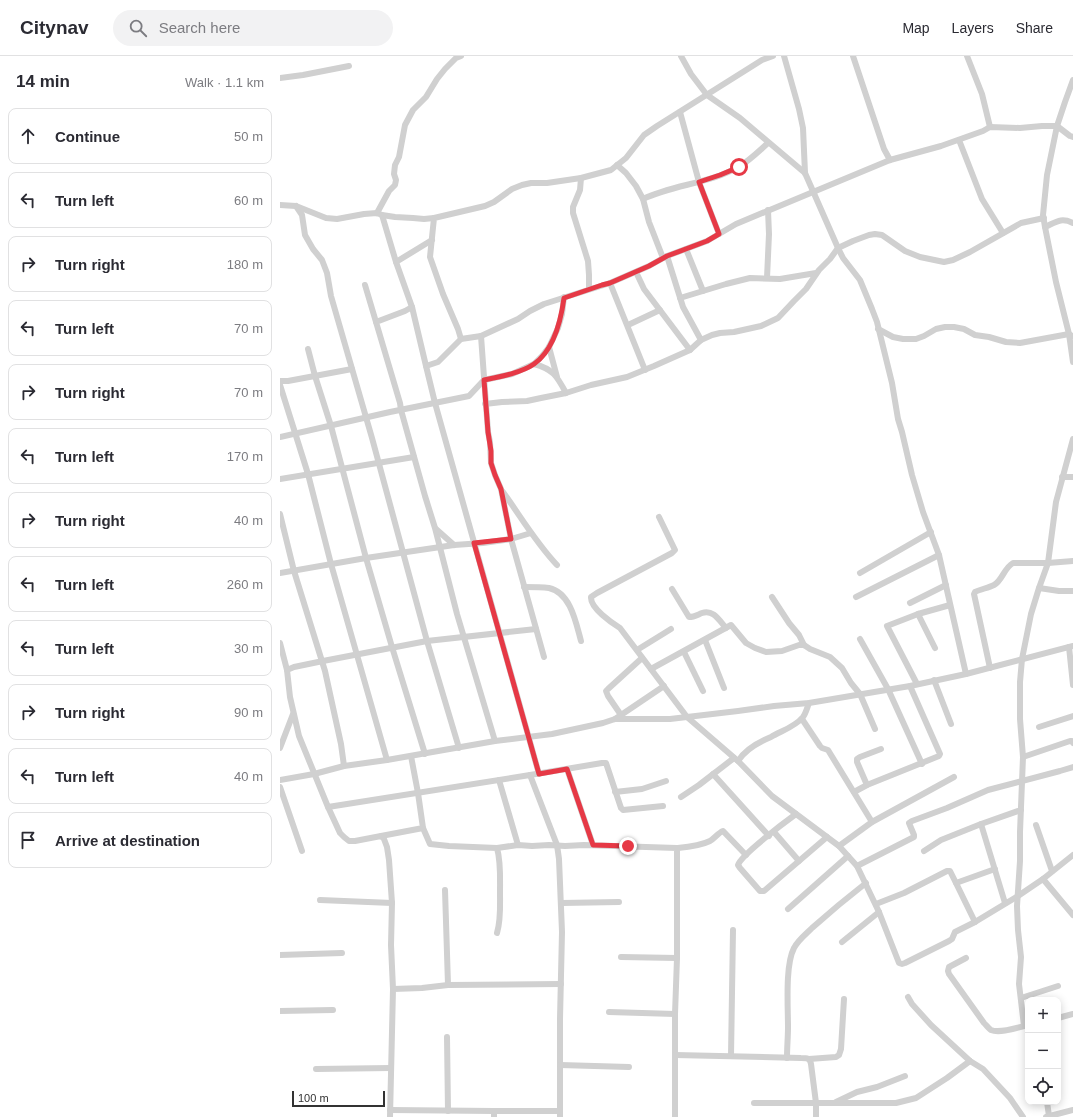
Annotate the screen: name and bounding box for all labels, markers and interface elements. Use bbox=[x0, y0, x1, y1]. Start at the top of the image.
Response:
search box bbox=[113, 10, 393, 46]
text: Citynav bbox=[20, 17, 89, 38]
icon: search bbox=[127, 17, 149, 39]
text: Search here bbox=[159, 19, 240, 36]
text: Map bbox=[902, 20, 930, 36]
text: Layers bbox=[952, 20, 994, 36]
text: Share bbox=[1016, 20, 1053, 36]
text: 14 min bbox=[16, 72, 70, 91]
text: Walk · 1.1 km bbox=[185, 75, 264, 90]
icon: ahead bbox=[17, 125, 39, 147]
text: Continue bbox=[55, 128, 120, 145]
text: 50 m bbox=[234, 129, 263, 144]
route start bbox=[730, 158, 748, 176]
icon: left bbox=[17, 189, 39, 211]
text: Turn left bbox=[55, 192, 114, 209]
text: 60 m bbox=[234, 193, 263, 208]
icon: right bbox=[17, 253, 39, 275]
text: Turn right bbox=[55, 256, 125, 273]
text: 180 m bbox=[227, 257, 263, 272]
icon: left bbox=[17, 317, 39, 339]
text: Turn left bbox=[55, 320, 114, 337]
text: 70 m bbox=[234, 321, 263, 336]
icon: right bbox=[17, 381, 39, 403]
text: Turn right bbox=[55, 384, 125, 401]
text: 70 m bbox=[234, 385, 263, 400]
icon: left bbox=[17, 445, 39, 467]
text: Turn left bbox=[55, 448, 114, 465]
text: 170 m bbox=[227, 449, 263, 464]
icon: right bbox=[17, 509, 39, 531]
text: Turn right bbox=[55, 512, 125, 529]
text: 40 m bbox=[234, 513, 263, 528]
icon: left bbox=[17, 573, 39, 595]
text: Turn left bbox=[55, 576, 114, 593]
text: 260 m bbox=[227, 577, 263, 592]
icon: left bbox=[17, 637, 39, 659]
text: Turn left bbox=[55, 640, 114, 657]
text: 30 m bbox=[234, 641, 263, 656]
icon: right bbox=[17, 701, 39, 723]
text: Turn right bbox=[55, 704, 125, 721]
text: 90 m bbox=[234, 705, 263, 720]
icon: left bbox=[17, 765, 39, 787]
text: Turn left bbox=[55, 768, 114, 785]
text: 40 m bbox=[234, 769, 263, 784]
icon: arrive bbox=[17, 829, 39, 851]
text: Arrive at destination bbox=[55, 832, 200, 849]
route end bbox=[619, 837, 637, 855]
map controls bbox=[1025, 997, 1061, 1105]
button: + bbox=[1025, 997, 1061, 1033]
button: − bbox=[1025, 1033, 1061, 1069]
button: locate bbox=[1025, 1069, 1061, 1105]
scale bar bbox=[292, 1089, 385, 1108]
text: 100 m bbox=[298, 1092, 329, 1104]

